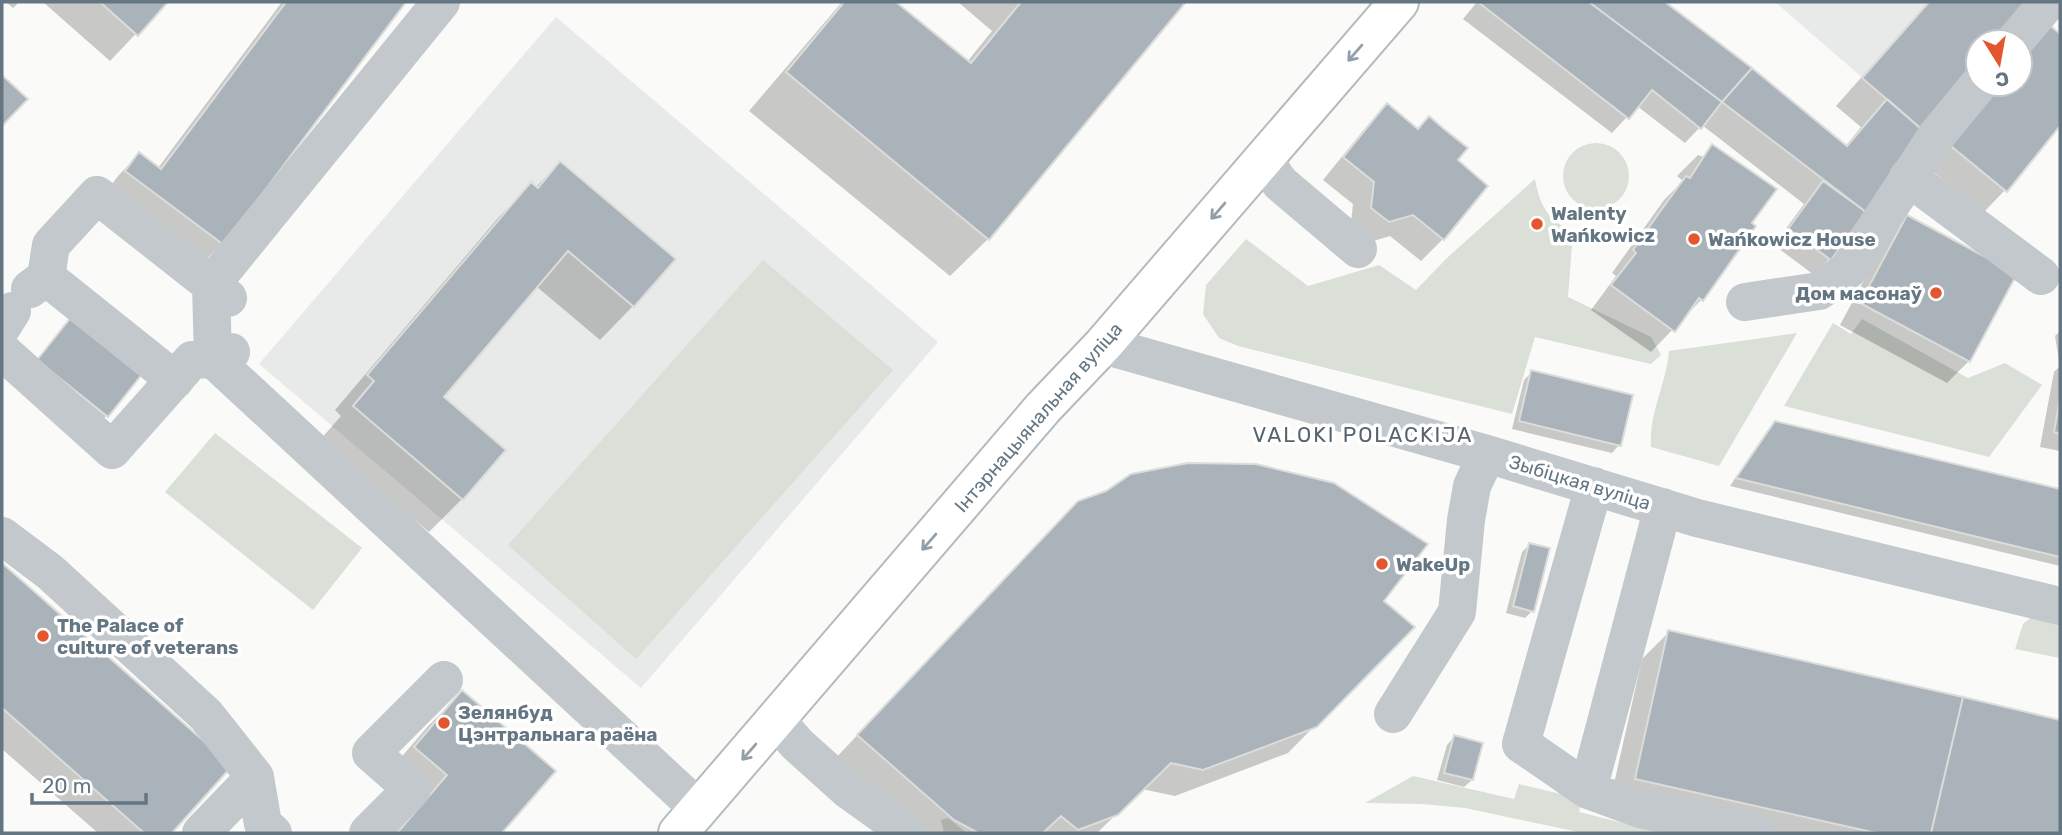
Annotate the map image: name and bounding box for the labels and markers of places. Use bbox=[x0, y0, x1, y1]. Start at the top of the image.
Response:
place label: Walenty Wańkowicz bbox=[1551, 202, 1655, 247]
marker: Walenty Wańkowicz bbox=[1529, 216, 1545, 232]
place label: Wańkowicz House bbox=[1708, 228, 1876, 251]
marker: Wańkowicz House bbox=[1686, 231, 1702, 247]
place label: Дом масонаў bbox=[1795, 282, 1922, 305]
marker: Дом масонаў bbox=[1928, 285, 1944, 301]
place label: WakeUp bbox=[1396, 553, 1470, 576]
marker: WakeUp bbox=[1374, 556, 1390, 572]
place label: The Palace of culture of veterans bbox=[57, 614, 239, 659]
marker: The Palace of culture of veterans bbox=[35, 628, 51, 644]
place label: Зелянбуд Цэнтральнага раёна bbox=[458, 701, 658, 746]
marker: Зелянбуд Цэнтральнага раёна bbox=[436, 715, 452, 731]

